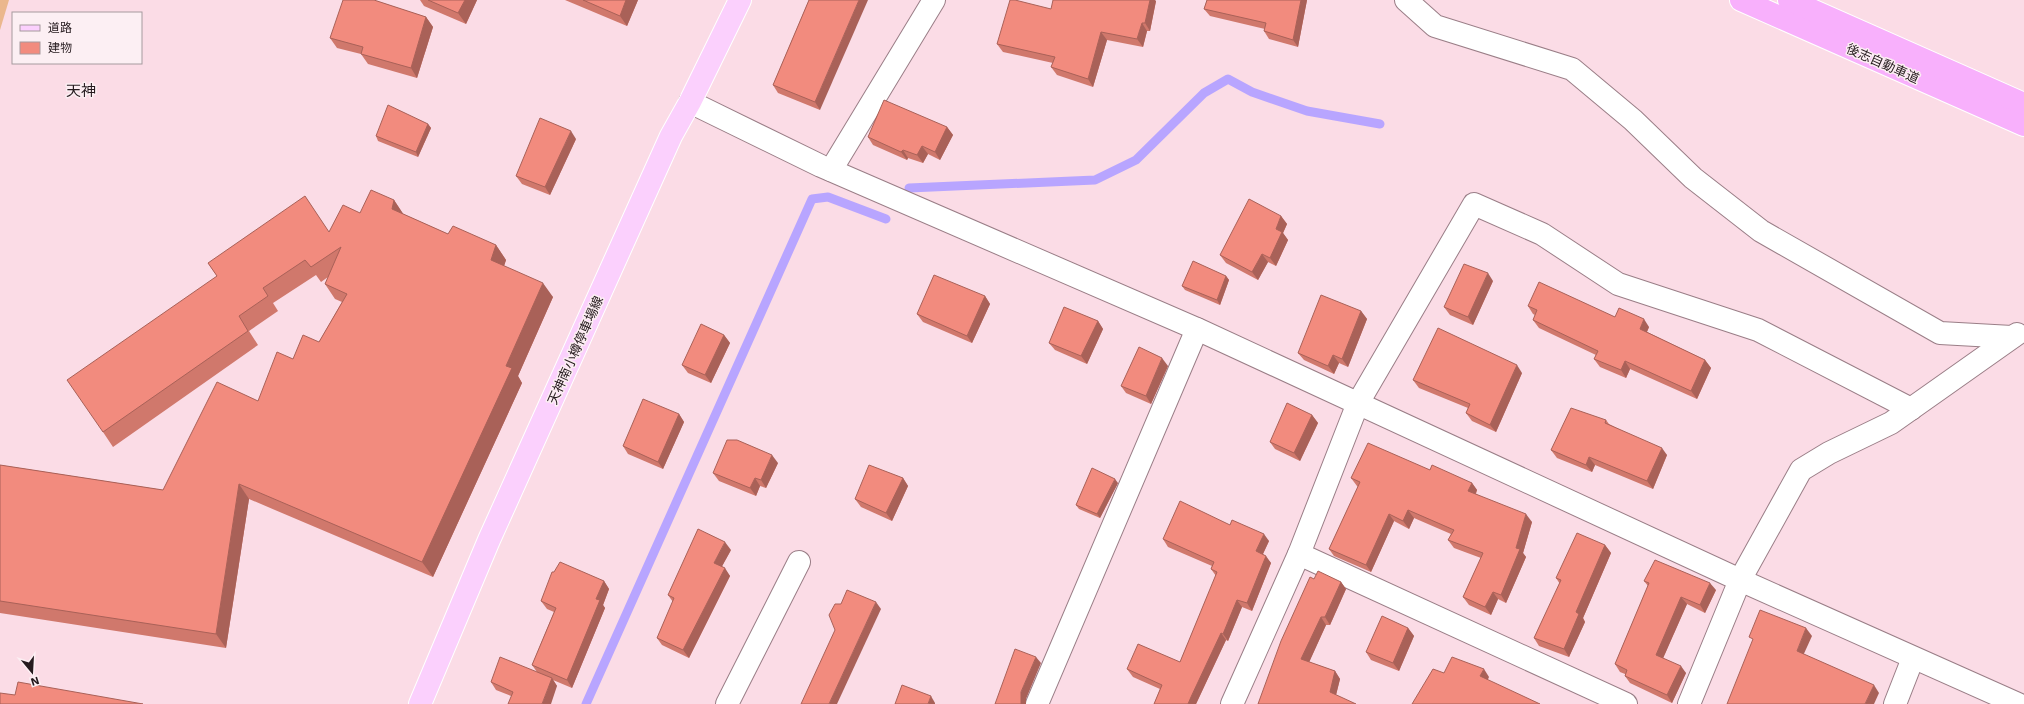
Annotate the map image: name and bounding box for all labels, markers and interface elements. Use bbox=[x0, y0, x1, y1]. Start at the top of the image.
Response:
legend bbox=[12, 12, 142, 64]
text: 道路 bbox=[48, 21, 72, 35]
text: 建物 bbox=[48, 41, 72, 55]
street label: 後志自動車道 bbox=[1844, 41, 1921, 86]
district label: 天神 bbox=[66, 82, 96, 100]
street label: 天神南小樽停車場線 bbox=[545, 294, 606, 407]
north arrow bbox=[12, 652, 52, 692]
text: N bbox=[29, 674, 41, 688]

